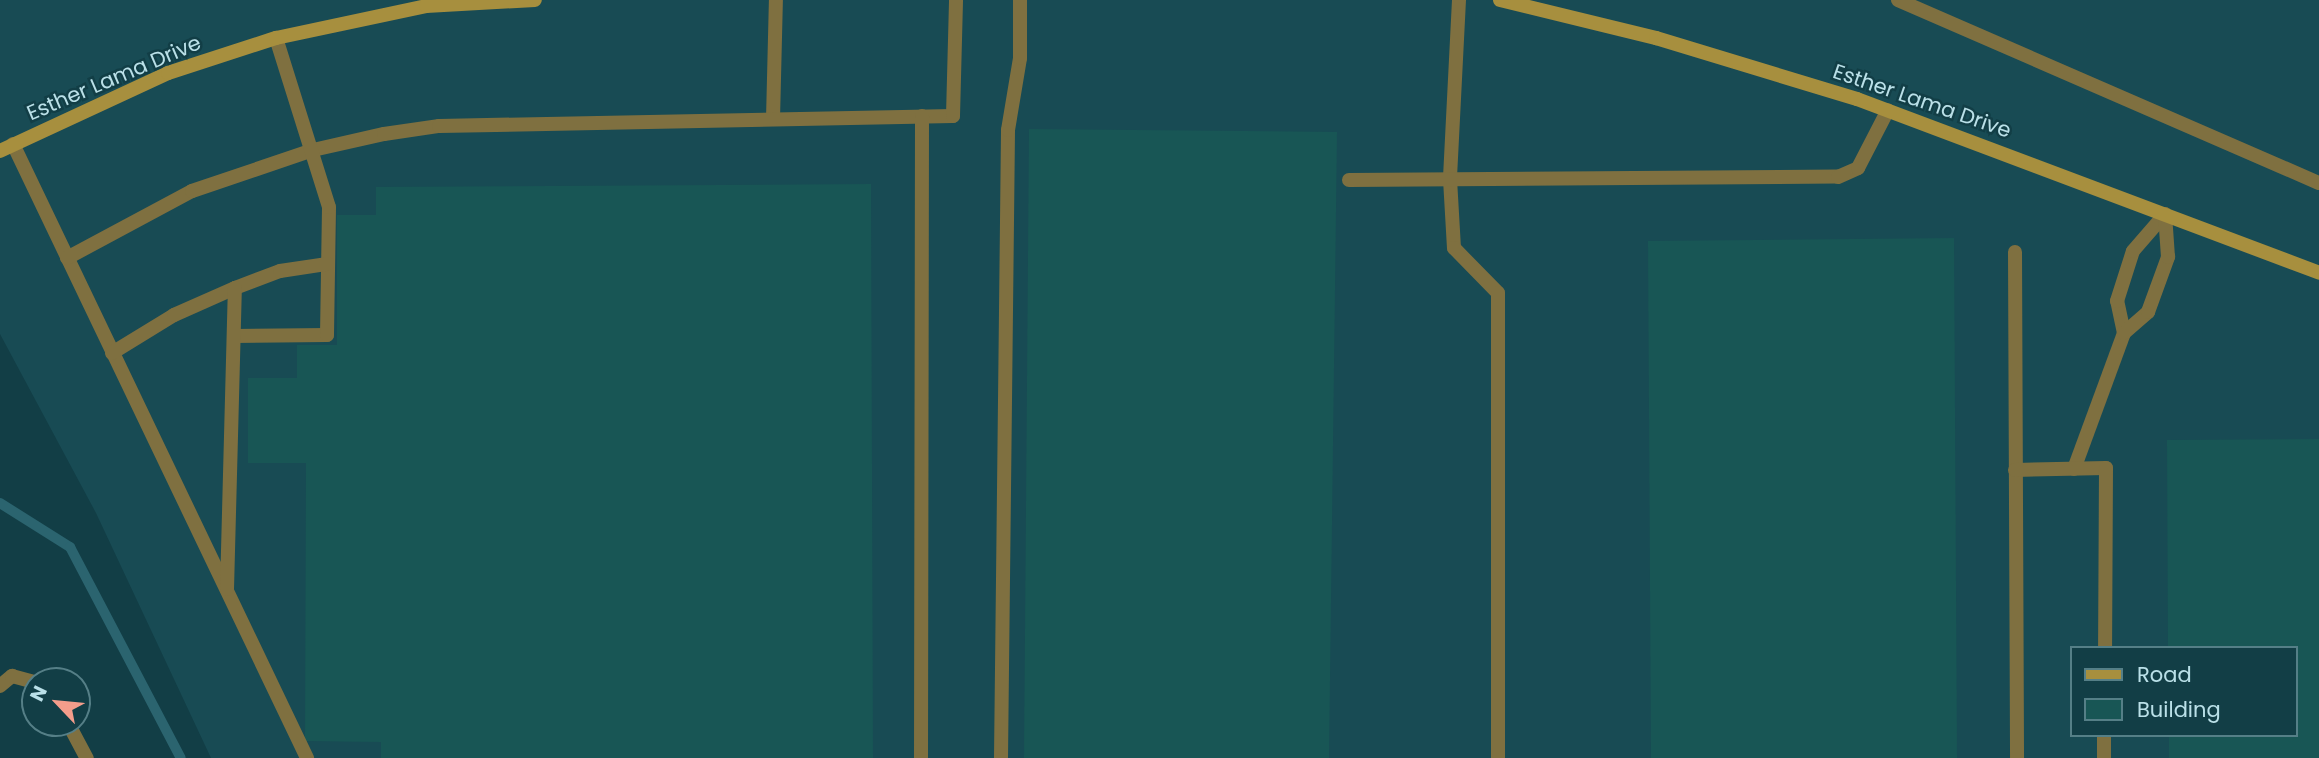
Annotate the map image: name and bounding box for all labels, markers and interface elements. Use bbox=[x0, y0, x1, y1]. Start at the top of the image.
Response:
street label: Esther Lama Drive bbox=[23, 30, 205, 126]
street label: Esther Lama Drive bbox=[1830, 59, 2014, 143]
legend bbox=[2070, 646, 2298, 737]
text: Road bbox=[2137, 660, 2192, 689]
north arrow bbox=[21, 667, 91, 737]
text: N bbox=[23, 681, 54, 706]
text: Building bbox=[2137, 695, 2221, 724]

